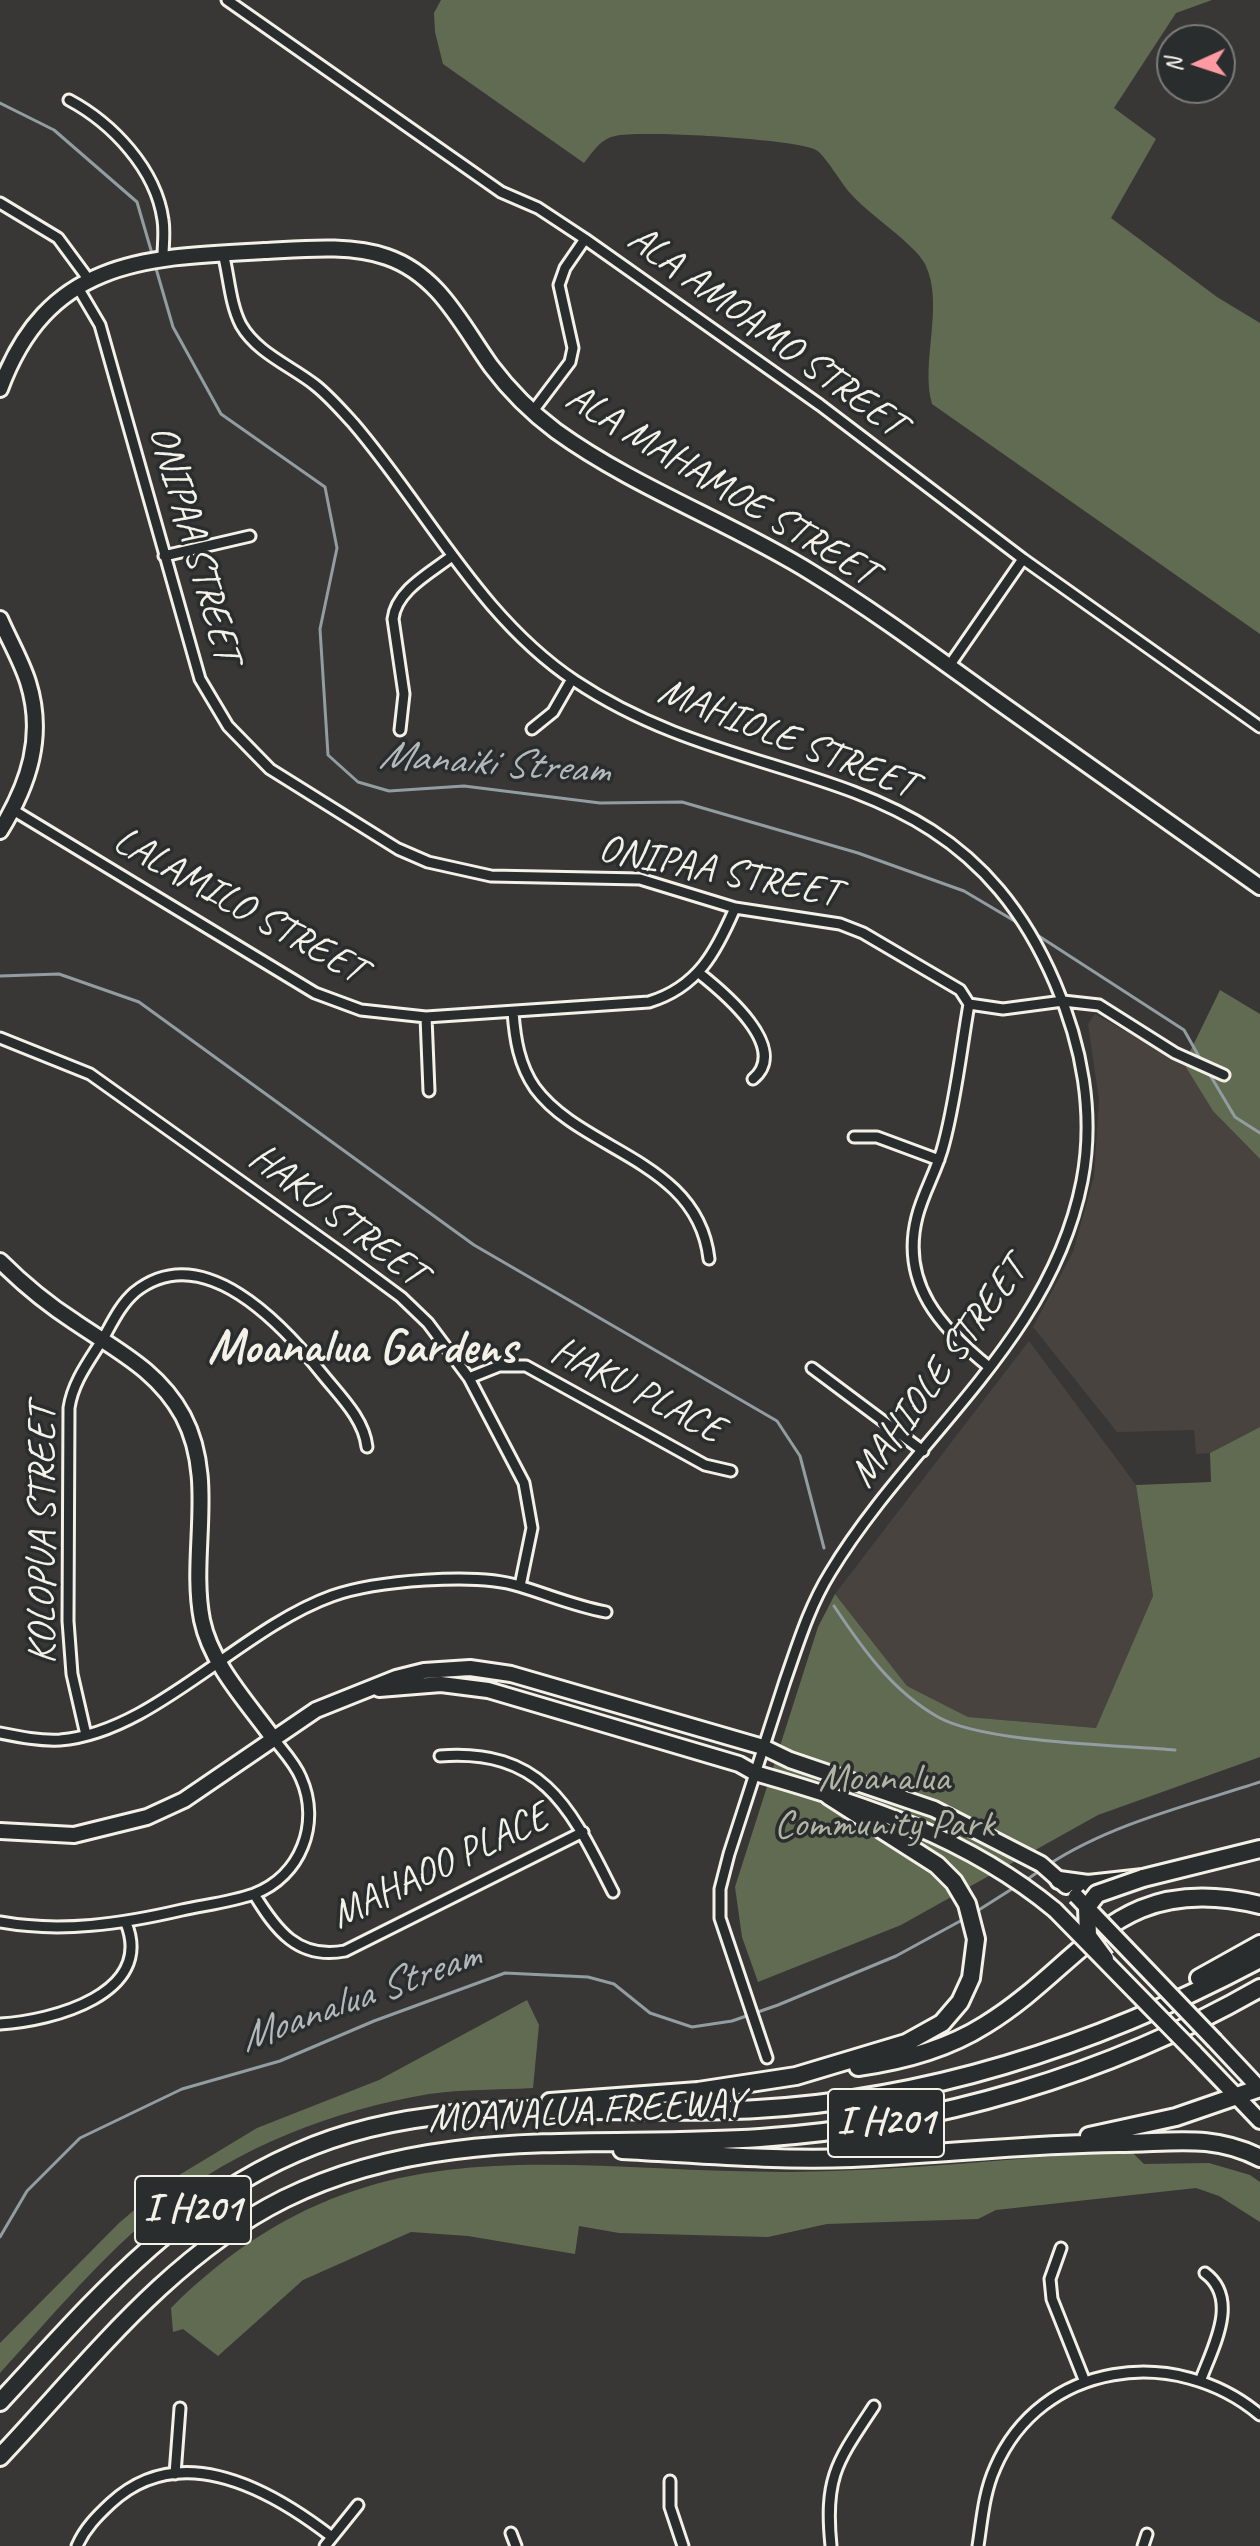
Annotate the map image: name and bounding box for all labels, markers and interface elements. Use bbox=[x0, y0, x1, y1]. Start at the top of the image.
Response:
north arrow bbox=[1156, 24, 1236, 104]
text: N bbox=[1160, 58, 1188, 73]
street label: ALA AMOAMO STREET bbox=[618, 215, 914, 449]
street label: ALA MAHAMOE STREET bbox=[557, 374, 885, 598]
street label: ONIPAA STREET bbox=[137, 420, 251, 668]
street label: MAHIOLE STREET bbox=[651, 668, 923, 810]
water label: Manaiki Stream bbox=[378, 731, 610, 797]
street label: LALAMILO STREET bbox=[105, 817, 373, 995]
street label: ONIPAA STREET bbox=[594, 825, 844, 919]
street label: HAKU STREET bbox=[239, 1134, 435, 1298]
street label: MAHIOLE STREET bbox=[840, 1249, 1038, 1497]
district label: Moanalua Gardens bbox=[208, 1320, 516, 1378]
street label: HAKU PLACE bbox=[543, 1327, 731, 1455]
street label: KOLOPUA STREET bbox=[20, 1404, 68, 1664]
park label: Moanalua Community Park bbox=[774, 1756, 994, 1850]
street label: MAHAOO PLACE bbox=[323, 1794, 557, 1940]
water label: Moanalua Stream bbox=[233, 1931, 487, 2065]
street label: MOANALUA FREEWAY bbox=[427, 2080, 745, 2144]
road number: I H201 bbox=[828, 2089, 944, 2157]
road number: I H201 bbox=[135, 2176, 251, 2244]

